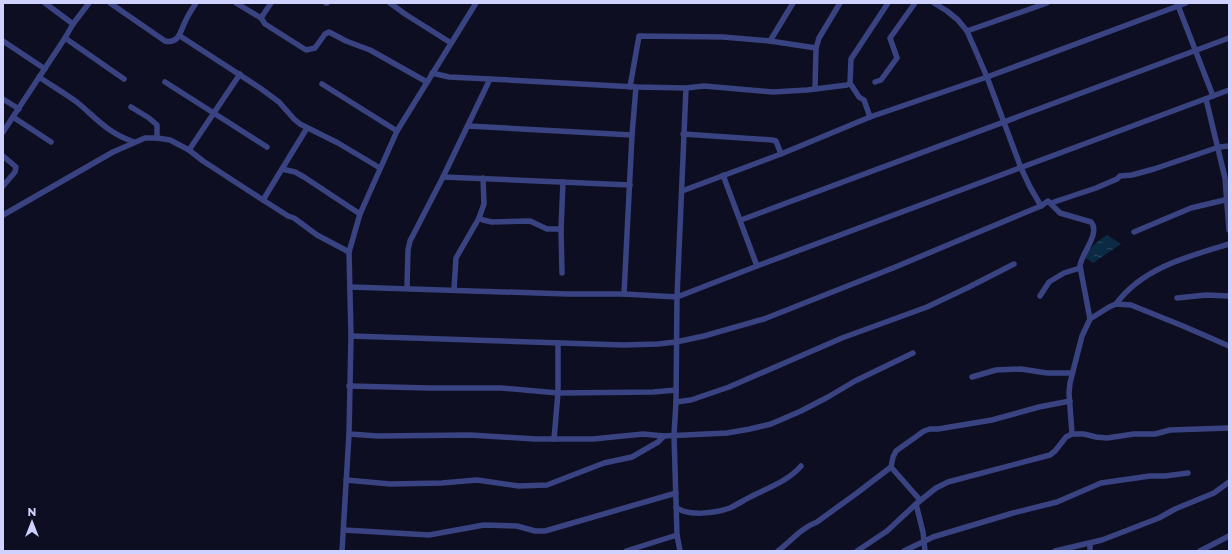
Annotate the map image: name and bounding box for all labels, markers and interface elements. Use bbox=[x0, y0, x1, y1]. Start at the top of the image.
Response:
north arrow bbox=[12, 502, 52, 542]
text: N bbox=[28, 505, 36, 519]

